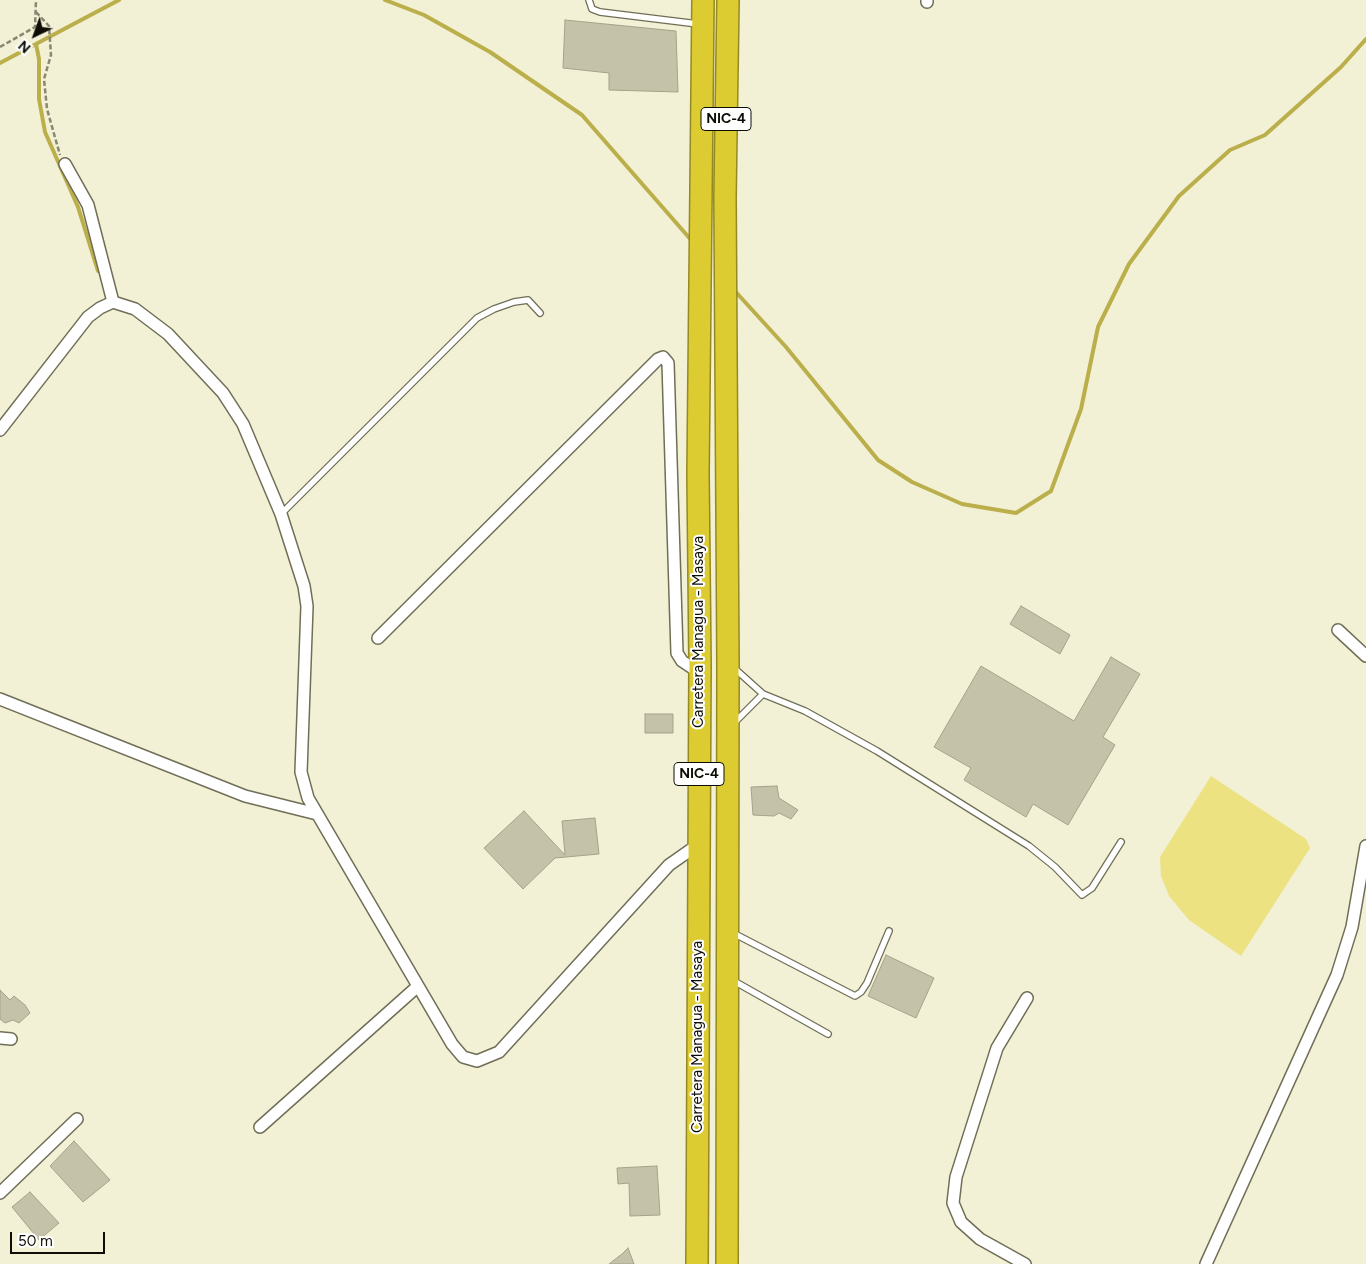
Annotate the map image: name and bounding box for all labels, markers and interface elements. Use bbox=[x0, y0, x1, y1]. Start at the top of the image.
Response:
north arrow bbox=[10, 10, 60, 60]
text: N bbox=[15, 37, 34, 56]
road number: NIC-4 bbox=[701, 108, 751, 130]
street label: Carretera Managua - Masaya bbox=[690, 536, 708, 728]
road number: NIC-4 bbox=[674, 762, 724, 786]
street label: Carretera Managua - Masaya bbox=[689, 941, 707, 1133]
scale bar bbox=[12, 1222, 108, 1254]
text: 50 m bbox=[18, 1232, 53, 1250]

